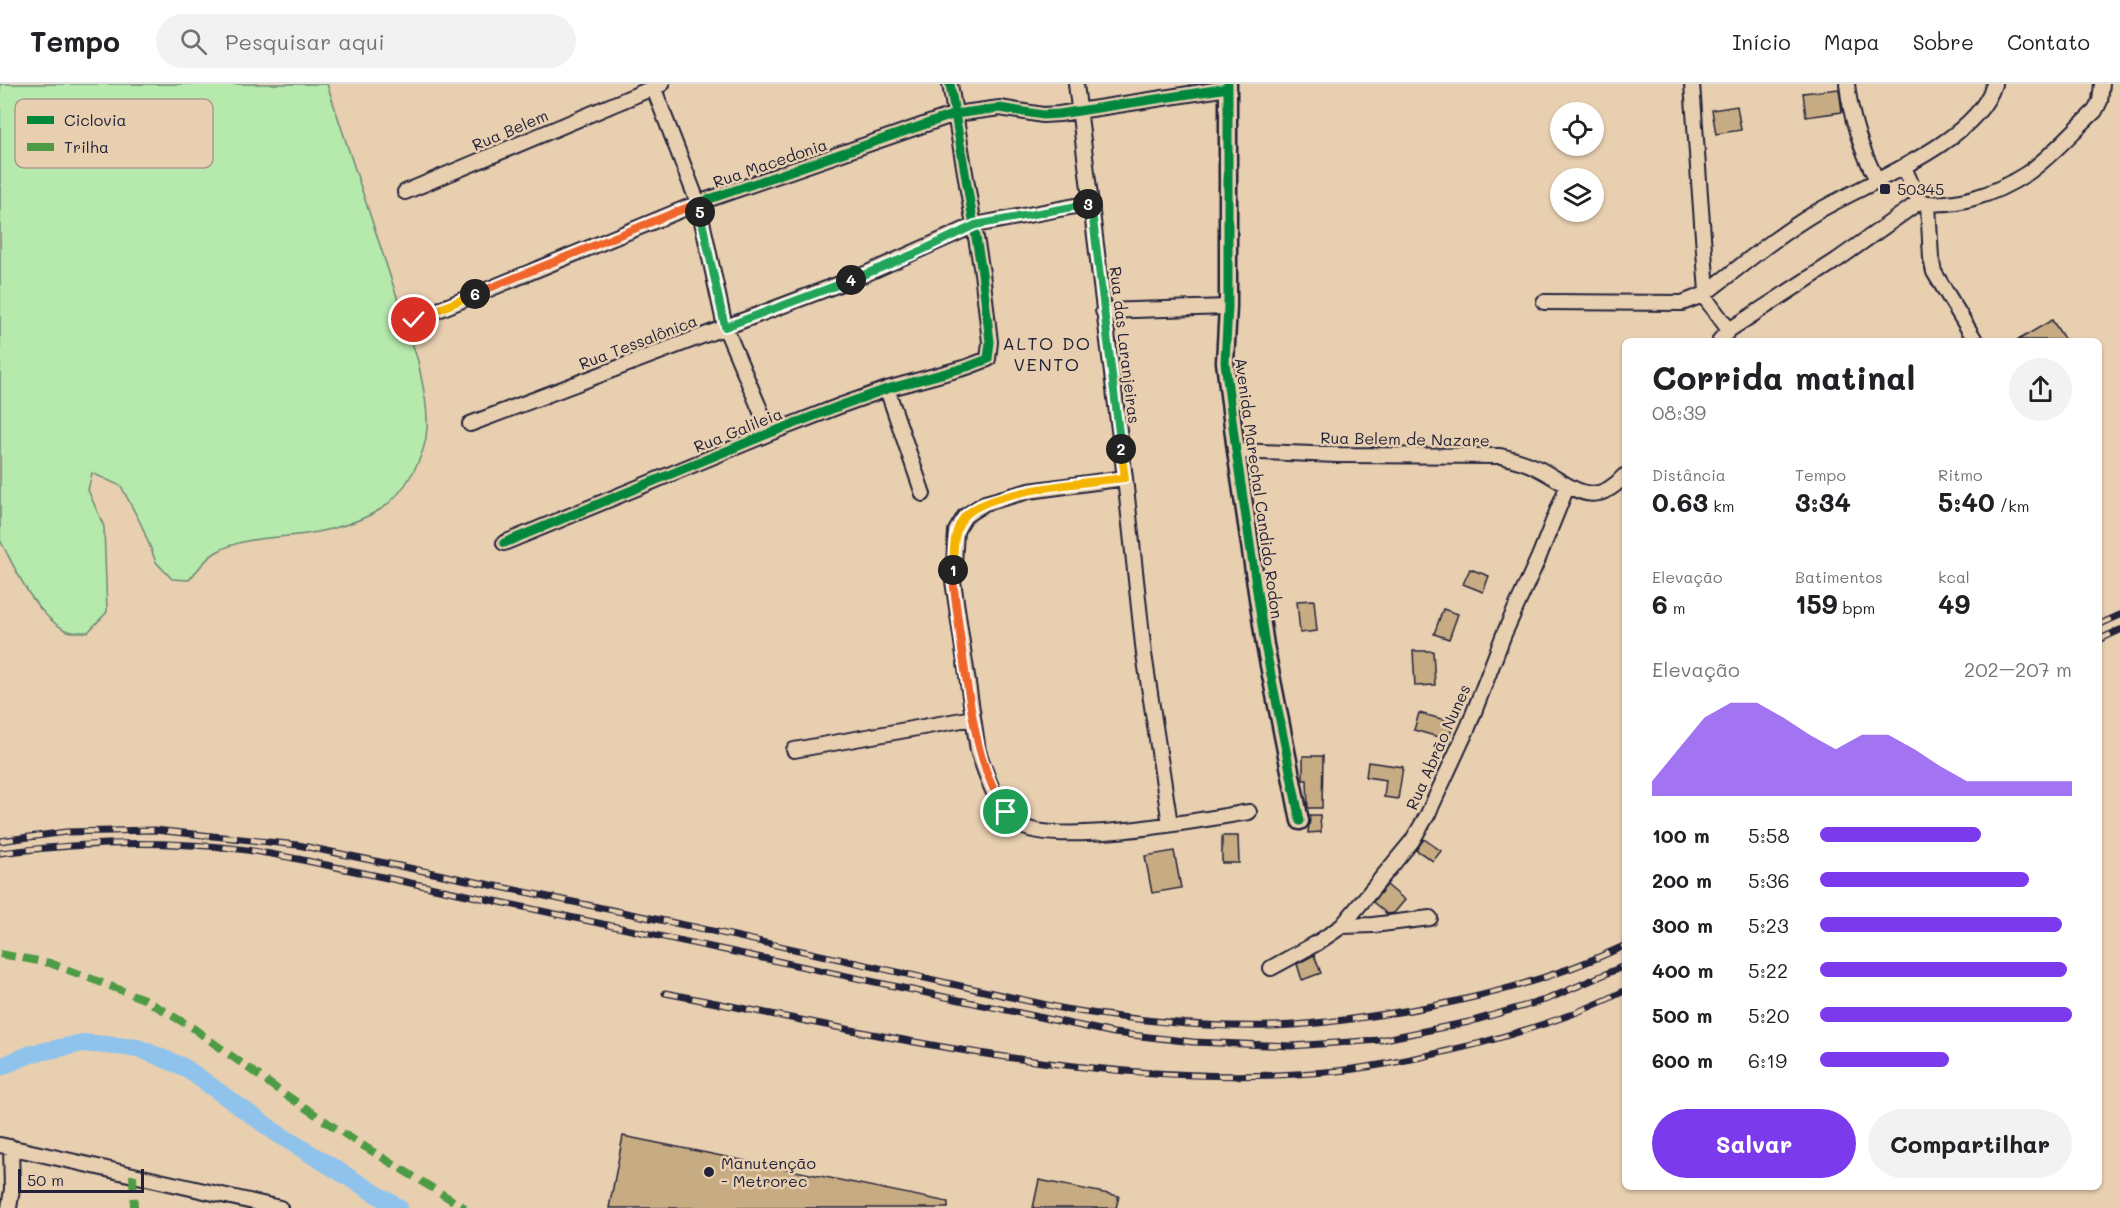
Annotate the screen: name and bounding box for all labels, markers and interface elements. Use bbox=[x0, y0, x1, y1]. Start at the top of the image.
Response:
search box bbox=[156, 14, 576, 68]
text: Tempo bbox=[30, 23, 120, 59]
icon: search bbox=[177, 25, 210, 58]
text: Pesquisar aqui bbox=[225, 27, 385, 56]
text: Início bbox=[1732, 28, 1791, 55]
text: Mapa bbox=[1824, 28, 1880, 55]
text: Sobre bbox=[1913, 28, 1974, 55]
text: Contato bbox=[2007, 28, 2090, 55]
legend bbox=[15, 99, 213, 168]
map controls bbox=[1550, 102, 1604, 222]
button: locate bbox=[1550, 102, 1604, 156]
street label: Rua Belem bbox=[469, 104, 551, 155]
text: Ciclovia bbox=[64, 109, 127, 130]
street label: Rua Macedonia bbox=[710, 133, 830, 192]
text: Trilha bbox=[64, 136, 109, 157]
button: layers bbox=[1550, 168, 1604, 222]
place label: 50345 bbox=[1897, 178, 1944, 199]
marker: 50345 bbox=[1878, 182, 1892, 196]
pin: 3 bbox=[1073, 189, 1103, 219]
text: 3 bbox=[1083, 193, 1093, 214]
pin: 5 bbox=[685, 197, 715, 227]
text: 5 bbox=[695, 201, 705, 222]
pin: 4 bbox=[836, 265, 866, 295]
street label: Rua das Laranjeiras bbox=[1105, 265, 1146, 425]
text: 4 bbox=[846, 269, 856, 290]
pin: 6 bbox=[460, 279, 490, 309]
text: 6 bbox=[470, 283, 480, 304]
pin bbox=[388, 294, 439, 345]
icon: check bbox=[397, 303, 430, 336]
street label: Rua Tessalônica bbox=[576, 309, 700, 374]
district label: ALTO DO VENTO bbox=[1002, 331, 1092, 376]
text: Corrida matinal bbox=[1652, 355, 1915, 398]
street label: Avenida Marechal Candido Rodon bbox=[1231, 356, 1288, 620]
button: share bbox=[2009, 358, 2072, 421]
text: 08:39 bbox=[1652, 399, 1706, 425]
street label: Rua Galileia bbox=[690, 402, 785, 457]
street label: Rua Belem de Nazare bbox=[1320, 427, 1490, 450]
pin: 2 bbox=[1106, 434, 1136, 464]
text: 2 bbox=[1117, 438, 1125, 459]
text: Distância bbox=[1652, 464, 1726, 485]
text: Tempo bbox=[1795, 464, 1846, 485]
text: Ritmo bbox=[1938, 464, 1982, 485]
text: 0.63 bbox=[1652, 485, 1708, 519]
text: 3:34 bbox=[1795, 485, 1851, 519]
text: 5:40 bbox=[1938, 485, 1995, 519]
text: km bbox=[1708, 495, 1734, 516]
text: /km bbox=[1995, 495, 2029, 516]
pin: 1 bbox=[938, 555, 968, 585]
text: 1 bbox=[949, 559, 957, 580]
text: Elevação bbox=[1652, 566, 1722, 587]
text: Batimentos bbox=[1795, 566, 1883, 587]
text: kcal bbox=[1938, 566, 1970, 587]
text: 6 bbox=[1652, 587, 1668, 621]
text: 159 bbox=[1795, 587, 1837, 621]
text: 49 bbox=[1938, 587, 1970, 621]
text: m bbox=[1668, 597, 1686, 618]
text: bpm bbox=[1837, 597, 1875, 618]
text: Elevação bbox=[1652, 656, 1740, 682]
text: 202–207 m bbox=[1964, 656, 2072, 682]
street label: Rua Abrão Nunes bbox=[1400, 681, 1475, 813]
pin bbox=[980, 786, 1031, 837]
icon: arrive bbox=[989, 795, 1022, 828]
text: 100 m bbox=[1652, 822, 1710, 848]
text: 5:58 bbox=[1748, 822, 1790, 848]
text: 200 m bbox=[1652, 867, 1712, 893]
text: 5:36 bbox=[1748, 867, 1790, 893]
text: 300 m bbox=[1652, 912, 1713, 938]
text: 5:23 bbox=[1748, 912, 1789, 938]
text: 400 m bbox=[1652, 957, 1713, 983]
text: 5:22 bbox=[1748, 957, 1788, 983]
text: 500 m bbox=[1652, 1002, 1712, 1028]
text: 5:20 bbox=[1748, 1002, 1789, 1028]
text: 600 m bbox=[1652, 1047, 1713, 1073]
text: 6:19 bbox=[1748, 1047, 1787, 1073]
button: Salvar bbox=[1652, 1109, 1856, 1178]
button: Compartilhar bbox=[1868, 1109, 2072, 1178]
place label: Manutenção - Metrorec bbox=[721, 1152, 816, 1191]
marker: Manutenção - Metrorec bbox=[702, 1165, 716, 1179]
scale bar bbox=[18, 1166, 144, 1194]
text: 50 m bbox=[27, 1169, 64, 1190]

